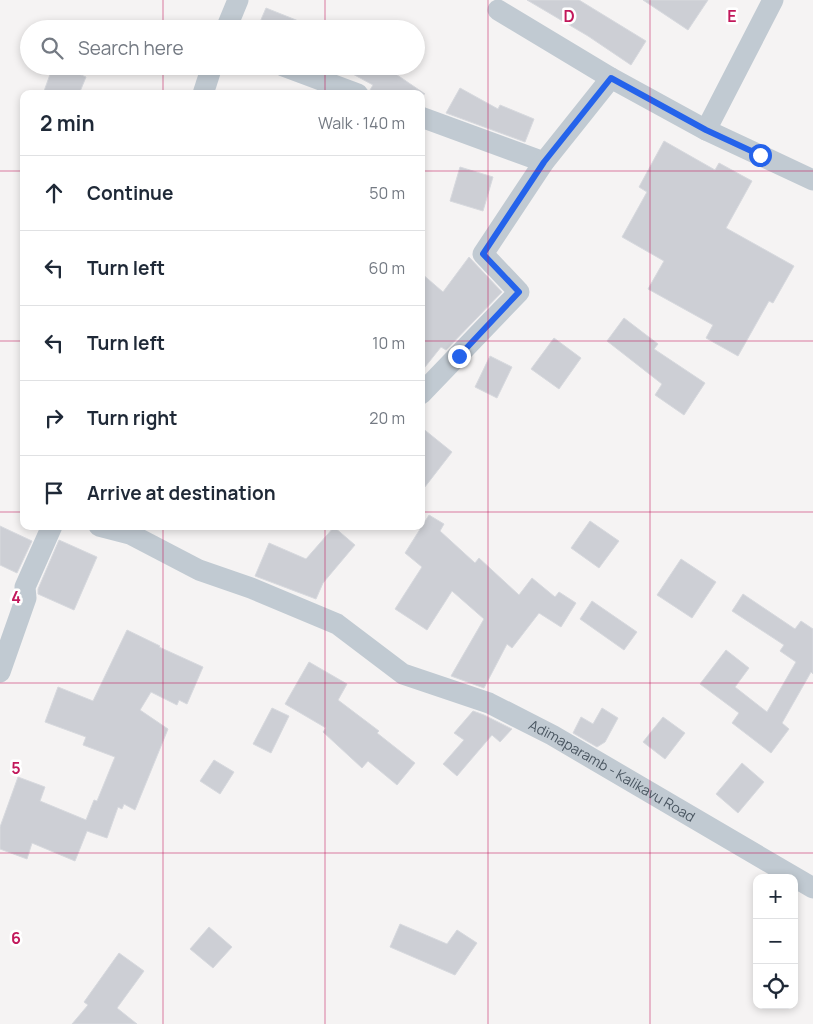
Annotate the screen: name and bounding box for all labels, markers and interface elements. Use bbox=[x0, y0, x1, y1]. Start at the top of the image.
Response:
text: D bbox=[563, 5, 575, 27]
text: E bbox=[727, 5, 737, 27]
search box bbox=[20, 20, 425, 75]
icon: search bbox=[38, 34, 66, 62]
text: Search here bbox=[78, 35, 184, 61]
text: 2 min bbox=[40, 109, 95, 137]
text: Walk · 140 m bbox=[318, 112, 405, 134]
route start bbox=[749, 144, 772, 167]
icon: ahead bbox=[40, 179, 68, 207]
text: Continue bbox=[87, 180, 173, 206]
text: 50 m bbox=[369, 182, 405, 204]
icon: left bbox=[40, 254, 68, 282]
text: Turn left bbox=[87, 255, 165, 281]
text: 60 m bbox=[369, 257, 405, 279]
icon: left bbox=[40, 329, 68, 357]
text: Turn left bbox=[87, 330, 165, 356]
text: 10 m bbox=[372, 332, 405, 354]
route end bbox=[448, 345, 471, 368]
icon: right bbox=[40, 404, 68, 432]
text: Turn right bbox=[87, 405, 177, 431]
text: 20 m bbox=[369, 407, 405, 429]
icon: arrive bbox=[40, 479, 68, 507]
text: Arrive at destination bbox=[87, 480, 276, 506]
text: 4 bbox=[11, 586, 21, 608]
street label: Adimaparamb - Kalikavu Road bbox=[526, 715, 699, 826]
text: 5 bbox=[11, 757, 21, 779]
map controls bbox=[753, 874, 798, 1009]
button: + bbox=[753, 874, 798, 919]
button: − bbox=[753, 919, 798, 964]
text: 6 bbox=[11, 927, 21, 949]
button: locate bbox=[753, 964, 798, 1009]

